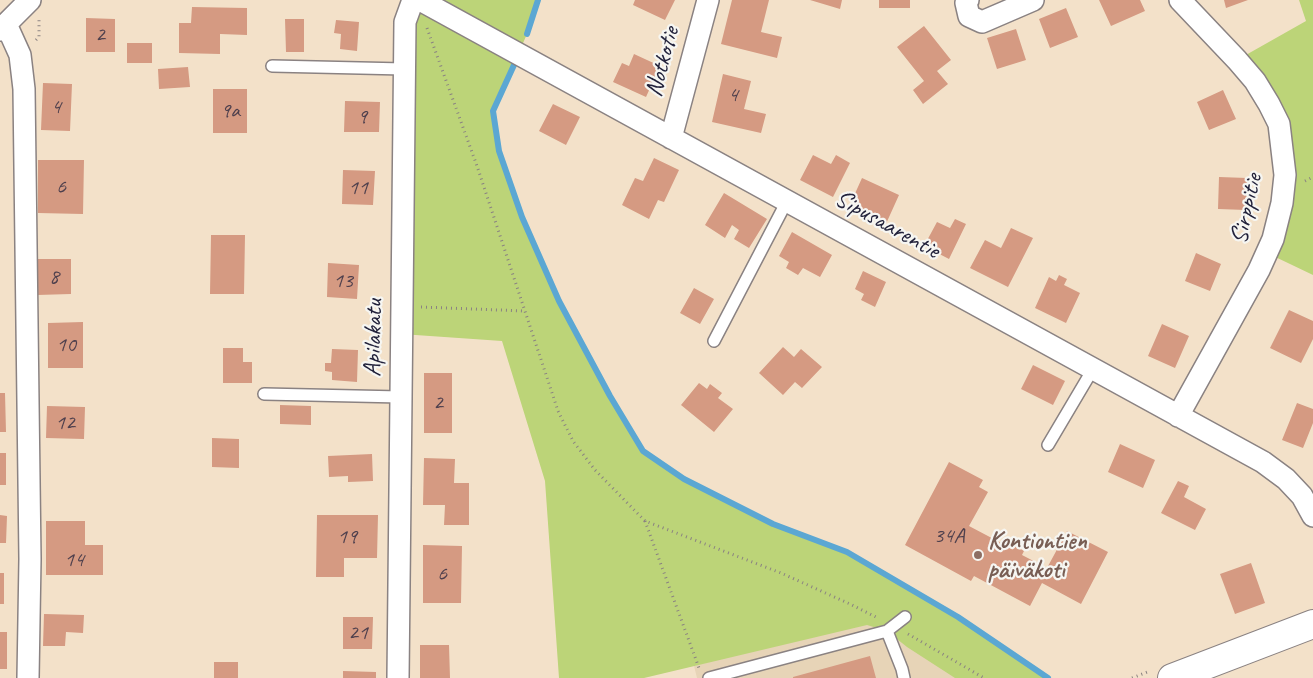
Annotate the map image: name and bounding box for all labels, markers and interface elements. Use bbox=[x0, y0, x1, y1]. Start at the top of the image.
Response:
house number: 2 bbox=[95, 22, 105, 48]
street label: Notkotie bbox=[639, 24, 687, 100]
house number: 4 bbox=[728, 82, 738, 108]
house number: 4 bbox=[51, 94, 61, 120]
house number: 9a bbox=[220, 98, 240, 124]
house number: 9 bbox=[357, 104, 367, 130]
street label: Sirppitie bbox=[1224, 171, 1270, 247]
house number: 6 bbox=[56, 174, 66, 200]
house number: 11 bbox=[348, 175, 368, 201]
street label: Sipusaarentie bbox=[829, 184, 945, 266]
house number: 8 bbox=[49, 264, 59, 290]
house number: 13 bbox=[333, 268, 353, 294]
street label: Apilakatu bbox=[358, 299, 390, 377]
house number: 10 bbox=[56, 332, 76, 358]
house number: 2 bbox=[433, 390, 443, 416]
house number: 12 bbox=[55, 410, 75, 436]
house number: 34A bbox=[934, 523, 964, 549]
house number: 19 bbox=[337, 524, 357, 550]
place label: Kontiontien päiväkoti bbox=[988, 526, 1087, 585]
house number: 14 bbox=[64, 547, 84, 573]
marker: Kontiontien päiväkoti bbox=[972, 549, 984, 561]
house number: 6 bbox=[437, 561, 447, 587]
house number: 21 bbox=[348, 620, 368, 646]

